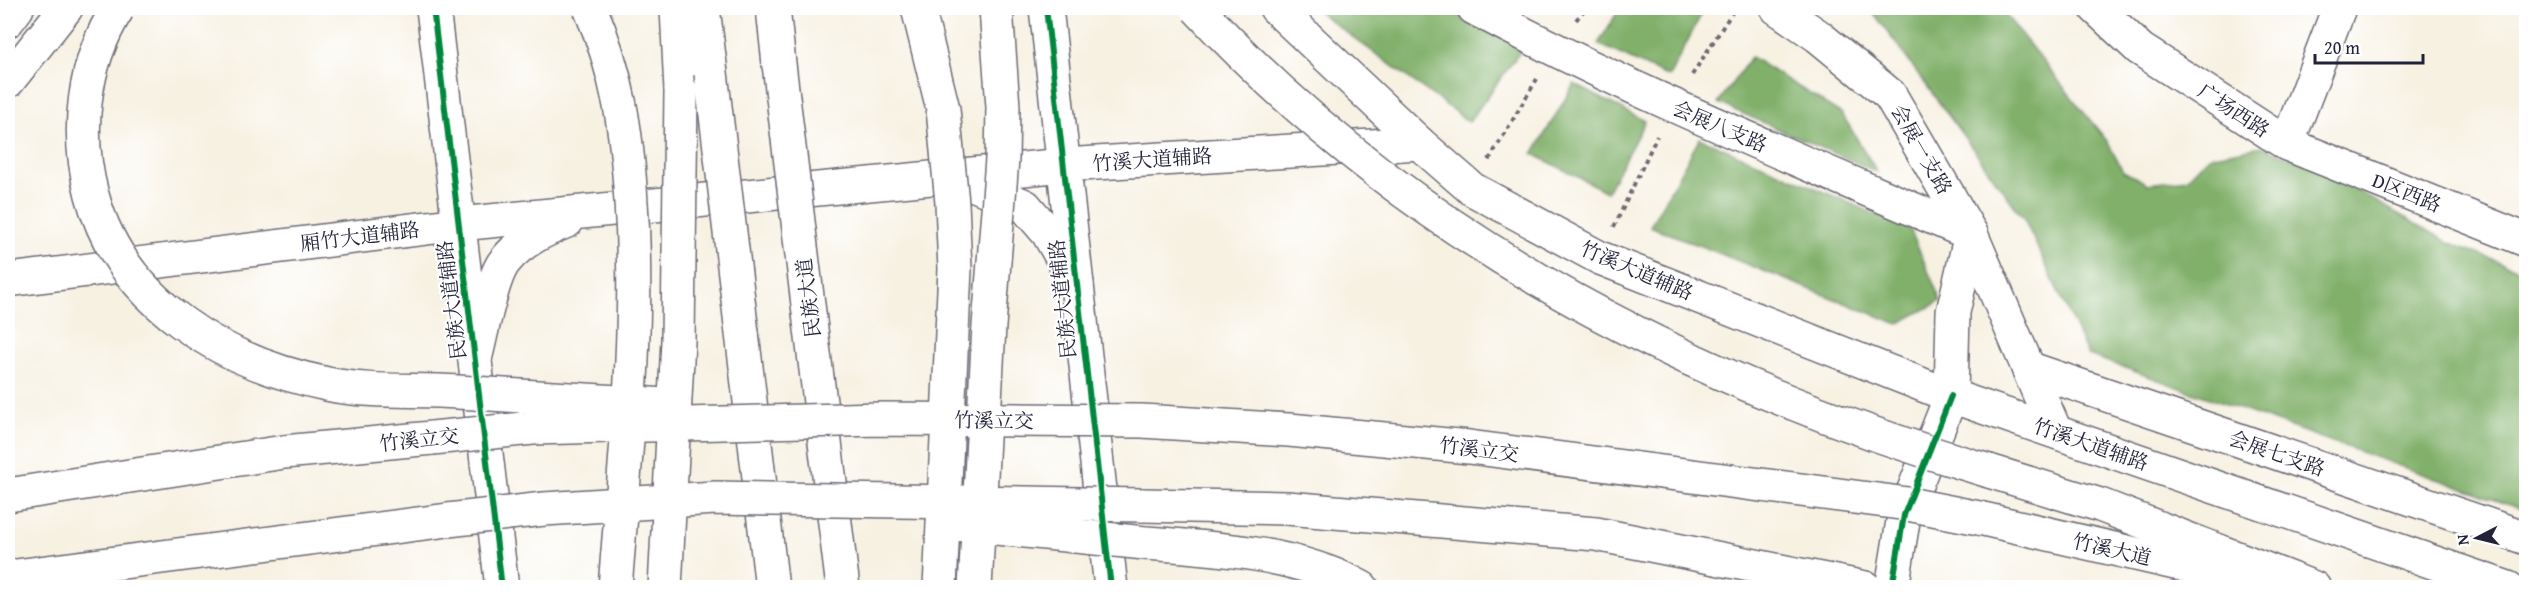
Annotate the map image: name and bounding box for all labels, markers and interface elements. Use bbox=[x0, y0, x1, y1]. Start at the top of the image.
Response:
scale bar bbox=[2315, 27, 2423, 65]
text: 20 m bbox=[2324, 34, 2360, 61]
street label: 广场西路 bbox=[2193, 76, 2275, 144]
street label: 会展八支路 bbox=[1668, 93, 1772, 159]
street label: 会展一支路 bbox=[1884, 98, 1960, 200]
street label: 竹溪大道辅路 bbox=[1091, 140, 1213, 178]
street label: D区西路 bbox=[2368, 165, 2446, 219]
street label: 厢竹大道辅路 bbox=[299, 214, 421, 258]
street label: 竹溪大道辅路 bbox=[1576, 233, 1698, 307]
street label: 民族大道辅路 bbox=[1041, 238, 1083, 360]
street label: 民族大道辅路 bbox=[429, 239, 473, 361]
street label: 民族大道 bbox=[789, 257, 827, 339]
street label: 竹溪立交 bbox=[954, 405, 1034, 435]
street label: 竹溪大道辅路 bbox=[2030, 411, 2152, 477]
street label: 竹溪立交 bbox=[378, 420, 460, 458]
street label: 会展七支路 bbox=[2225, 423, 2329, 483]
street label: 竹溪立交 bbox=[1438, 430, 1520, 468]
north arrow bbox=[2447, 508, 2507, 568]
street label: 竹溪大道 bbox=[2070, 526, 2154, 572]
text: N bbox=[2450, 533, 2475, 547]

